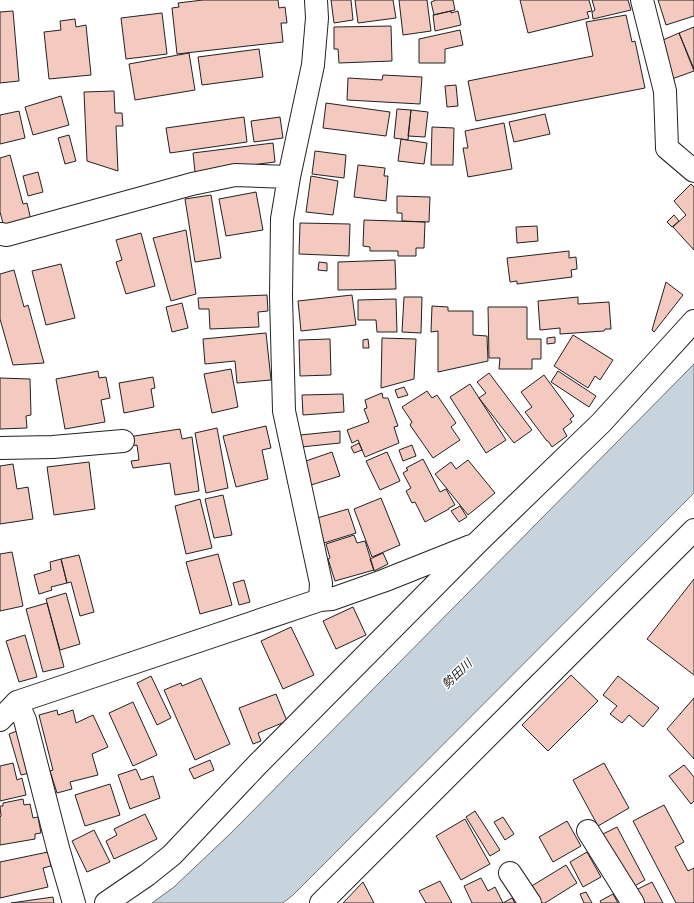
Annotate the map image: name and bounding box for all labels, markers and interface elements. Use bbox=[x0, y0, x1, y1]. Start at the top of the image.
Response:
water label: 勢田川 bbox=[439, 655, 477, 692]

